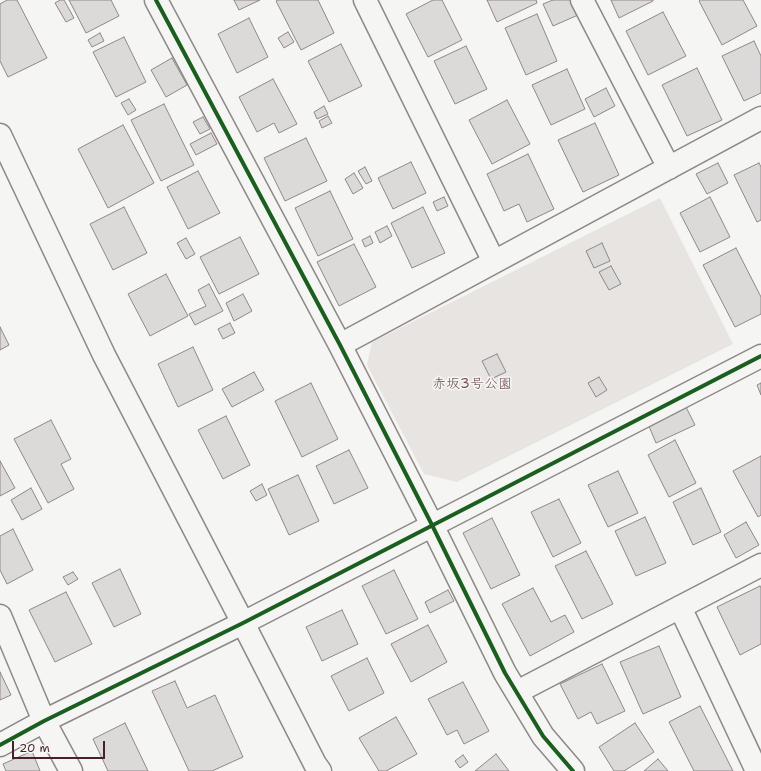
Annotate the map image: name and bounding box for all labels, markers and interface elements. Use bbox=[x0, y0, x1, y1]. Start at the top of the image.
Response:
park label: 赤坂3号公園 bbox=[432, 376, 512, 392]
scale bar bbox=[14, 733, 107, 759]
text: 20 m bbox=[19, 740, 50, 756]

